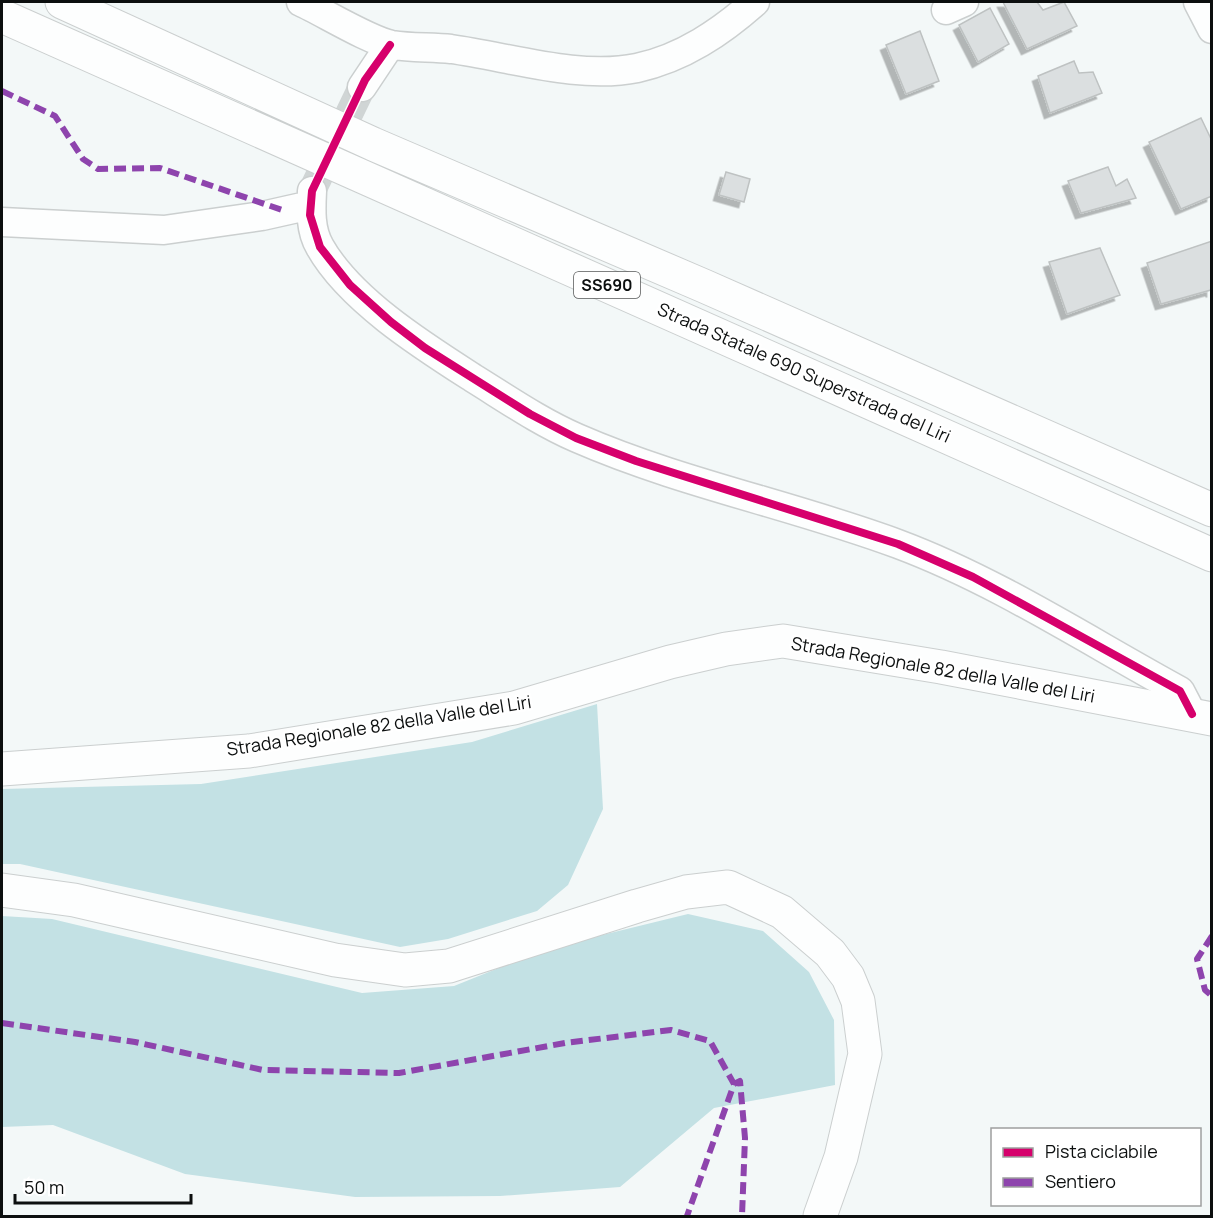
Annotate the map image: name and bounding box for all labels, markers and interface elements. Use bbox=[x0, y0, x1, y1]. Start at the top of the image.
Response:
road number: SS690 bbox=[574, 272, 640, 298]
street label: Strada Statale 690 Superstrada del Liri bbox=[654, 296, 955, 448]
street label: Strada Regionale 82 della Valle del Liri bbox=[789, 630, 1097, 708]
street label: Strada Regionale 82 della Valle del Liri bbox=[225, 689, 533, 761]
legend bbox=[991, 1128, 1201, 1206]
text: Pista ciclabile bbox=[1045, 1139, 1158, 1163]
scale bar bbox=[15, 1167, 190, 1205]
text: Sentiero bbox=[1045, 1169, 1116, 1193]
text: 50 m bbox=[24, 1175, 64, 1199]

